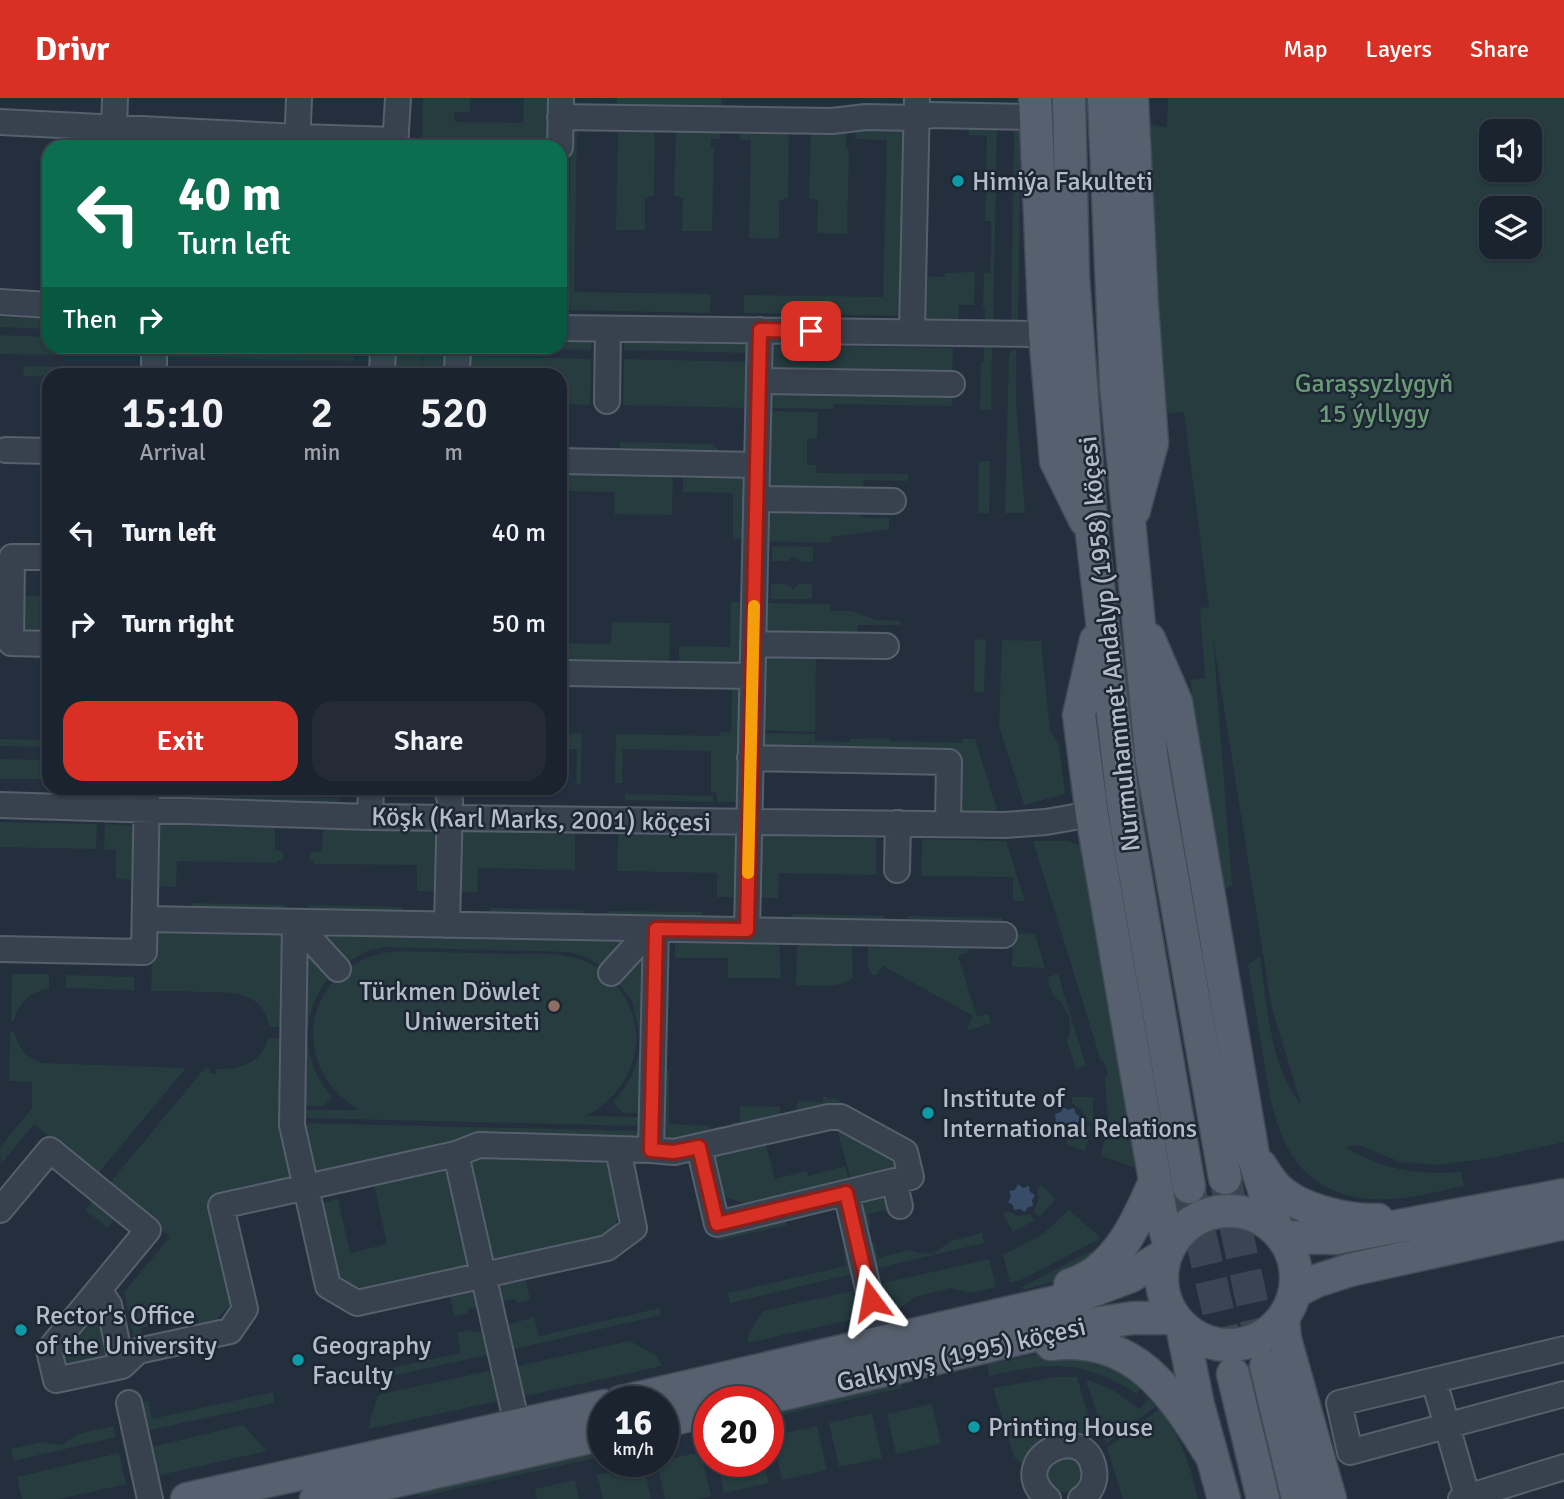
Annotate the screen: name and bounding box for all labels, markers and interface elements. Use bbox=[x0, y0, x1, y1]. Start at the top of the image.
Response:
text: Drivr bbox=[35, 29, 109, 70]
text: Map bbox=[1283, 34, 1328, 64]
text: Layers bbox=[1366, 34, 1432, 64]
text: Share bbox=[1470, 34, 1529, 64]
map controls bbox=[1479, 119, 1542, 259]
button: sound bbox=[1479, 119, 1542, 182]
text: 40 m bbox=[178, 164, 281, 224]
place label: Himiýa Fakulteti bbox=[972, 166, 1153, 198]
icon: left bbox=[63, 168, 154, 259]
marker: Himiýa Fakulteti bbox=[950, 173, 966, 189]
button: layers bbox=[1479, 196, 1542, 259]
text: Turn left bbox=[178, 224, 291, 263]
icon: right bbox=[131, 301, 169, 339]
pin bbox=[781, 301, 841, 361]
text: Then bbox=[63, 304, 117, 336]
icon: arrive bbox=[792, 312, 830, 350]
park label: Garaşsyzlygyň 15 ýyllygy bbox=[1295, 368, 1453, 430]
text: 15:10 bbox=[121, 388, 224, 439]
text: 2 bbox=[310, 388, 333, 439]
text: 520 bbox=[420, 388, 488, 439]
street label: Nurmuhammet Andalyp (1958) köçesi bbox=[1072, 434, 1148, 853]
text: Arrival bbox=[139, 438, 206, 467]
text: min bbox=[303, 438, 340, 467]
text: m bbox=[444, 438, 463, 467]
icon: left bbox=[63, 514, 101, 552]
text: Turn left bbox=[122, 517, 216, 549]
text: 40 m bbox=[491, 517, 546, 549]
icon: right bbox=[63, 605, 101, 643]
text: Turn right bbox=[122, 608, 234, 640]
text: 50 m bbox=[491, 608, 546, 640]
button: Exit bbox=[63, 701, 298, 781]
button: Share bbox=[312, 701, 546, 781]
street label: Köşk (Karl Marks, 2001) köçesi bbox=[371, 801, 711, 839]
place label: Türkmen Döwlet Uniwersiteti bbox=[359, 976, 540, 1038]
marker: Türkmen Döwlet Uniwersiteti bbox=[546, 998, 562, 1014]
place label: Institute of International Relations bbox=[942, 1083, 1197, 1145]
marker: Institute of International Relations bbox=[920, 1105, 936, 1121]
position arrow bbox=[834, 1263, 908, 1337]
place label: Rector's Office of the University bbox=[35, 1300, 217, 1362]
street label: Galkynyş (1995) köçesi bbox=[834, 1311, 1089, 1399]
marker: Rector's Office of the University bbox=[13, 1322, 29, 1338]
place label: Geography Faculty bbox=[312, 1330, 431, 1392]
marker: Geography Faculty bbox=[290, 1352, 306, 1368]
speed limit sign: 20 bbox=[693, 1386, 784, 1477]
text: 16 bbox=[615, 1401, 652, 1444]
place label: Printing House bbox=[988, 1412, 1153, 1444]
marker: Printing House bbox=[966, 1419, 982, 1435]
text: km/h bbox=[613, 1438, 654, 1460]

